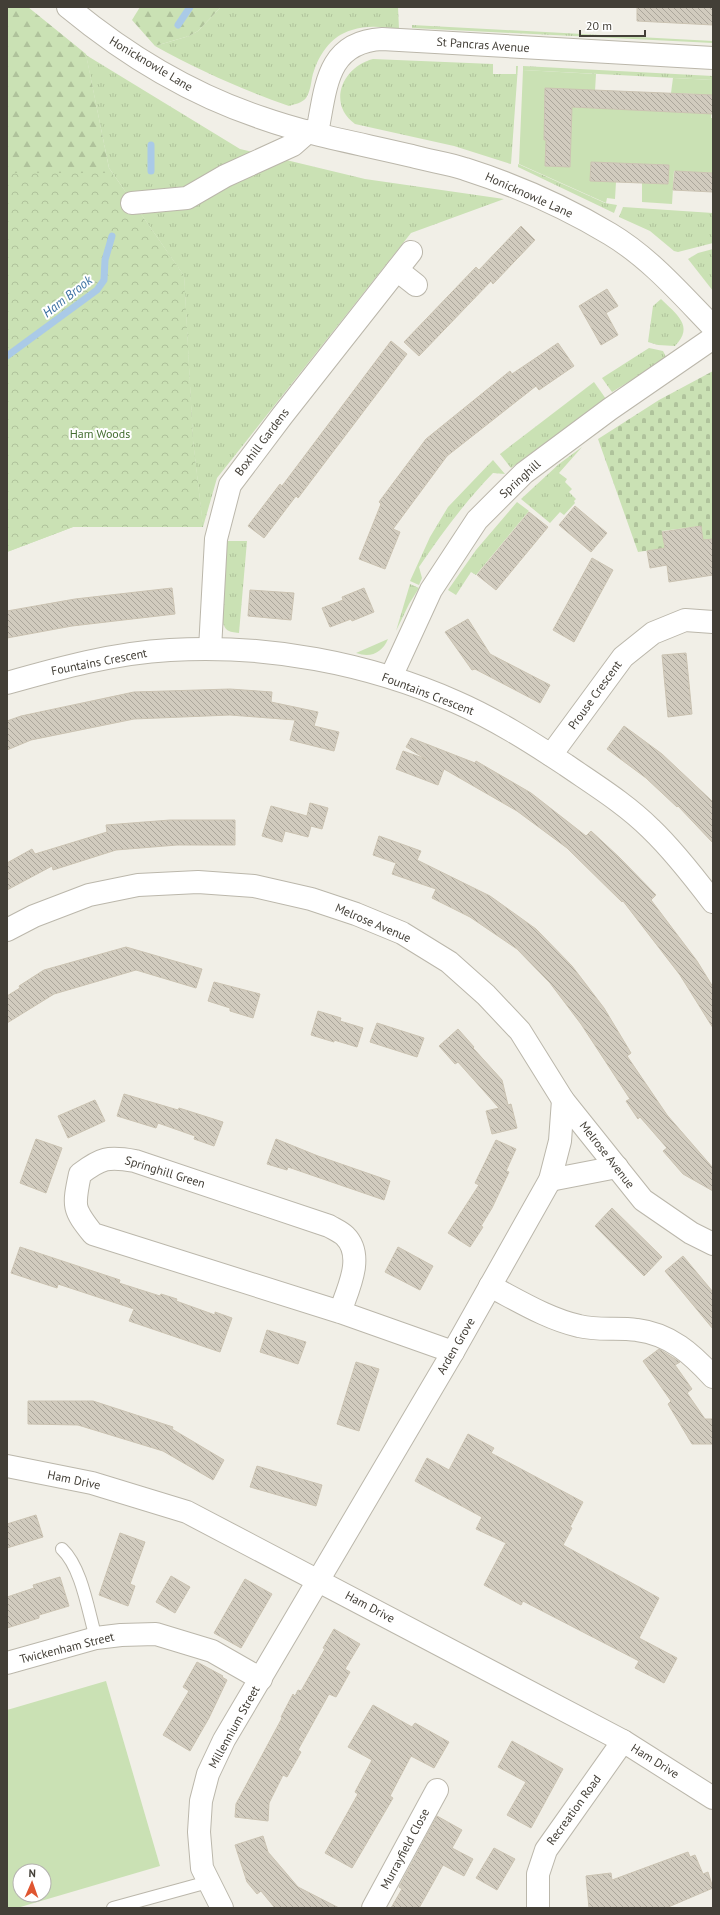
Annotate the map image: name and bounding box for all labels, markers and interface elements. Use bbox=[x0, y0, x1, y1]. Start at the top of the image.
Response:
scale bar bbox=[580, 12, 645, 38]
text: 20 m bbox=[586, 18, 612, 33]
street label: Honicknowle Lane bbox=[107, 33, 196, 94]
street label: St Pancras Avenue bbox=[436, 34, 530, 55]
street label: Honicknowle Lane bbox=[483, 168, 575, 221]
water label: Ham Brook bbox=[39, 271, 96, 321]
street label: Boxhill Gardens bbox=[231, 405, 292, 479]
park label: Ham Woods bbox=[70, 426, 130, 441]
street label: Springhill bbox=[496, 456, 544, 501]
street label: Fountains Crescent bbox=[50, 645, 148, 678]
street label: Prouse Crescent bbox=[565, 657, 625, 732]
street label: Fountains Crescent bbox=[380, 669, 476, 718]
street label: Melrose Avenue bbox=[333, 900, 413, 945]
street label: Melrose Avenue bbox=[577, 1118, 638, 1191]
street label: Springhill Green bbox=[123, 1152, 207, 1191]
street label: Arden Grove bbox=[433, 1315, 478, 1377]
street label: Ham Drive bbox=[46, 1467, 102, 1492]
street label: Ham Drive bbox=[343, 1587, 398, 1626]
street label: Twickenham Street bbox=[18, 1629, 116, 1667]
street label: Millennium Street bbox=[205, 1683, 262, 1771]
street label: Ham Drive bbox=[628, 1740, 682, 1781]
street label: Recreation Road bbox=[543, 1772, 604, 1848]
street label: Murrayfield Close bbox=[377, 1806, 432, 1892]
north arrow bbox=[12, 1863, 52, 1903]
text: N bbox=[28, 1866, 36, 1880]

